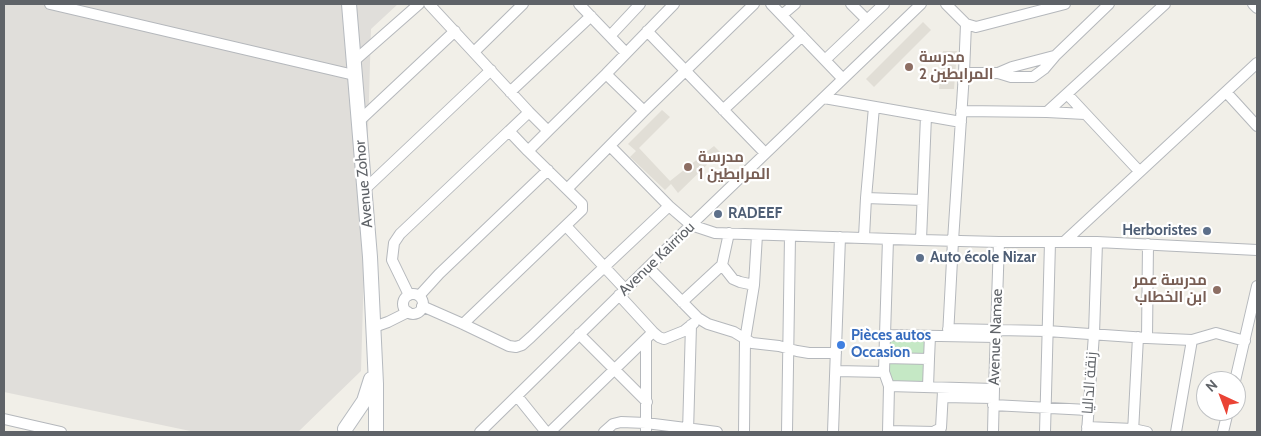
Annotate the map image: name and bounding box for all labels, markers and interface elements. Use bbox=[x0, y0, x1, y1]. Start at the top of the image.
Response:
place label: مدرسة المرابطين 2 bbox=[919, 49, 994, 84]
marker: مدرسة المرابطين 2 bbox=[903, 61, 915, 73]
street label: Avenue Zohor bbox=[351, 139, 377, 229]
place label: مدرسة المرابطين 1 bbox=[698, 149, 770, 184]
marker: مدرسة المرابطين 1 bbox=[682, 161, 694, 173]
place label: RADEEF bbox=[728, 205, 782, 223]
marker: RADEEF bbox=[712, 208, 724, 220]
street label: Avenue Kairriou bbox=[615, 218, 699, 300]
place label: Herboristes bbox=[1122, 222, 1197, 240]
marker: Herboristes bbox=[1201, 225, 1213, 237]
place label: Auto école Nizar bbox=[930, 249, 1036, 267]
marker: Auto école Nizar bbox=[914, 252, 926, 264]
place label: مدرسة عمر ابن الخطاب bbox=[1133, 272, 1207, 307]
marker: مدرسة عمر ابن الخطاب bbox=[1211, 284, 1223, 296]
street label: Avenue Namae bbox=[985, 288, 1007, 386]
place label: Pièces autos Occasion bbox=[851, 327, 931, 362]
marker: Pièces autos Occasion bbox=[835, 339, 847, 351]
street label: زنقة الداليا bbox=[1079, 351, 1101, 415]
north arrow bbox=[1196, 371, 1246, 421]
text: N bbox=[1202, 376, 1221, 396]

